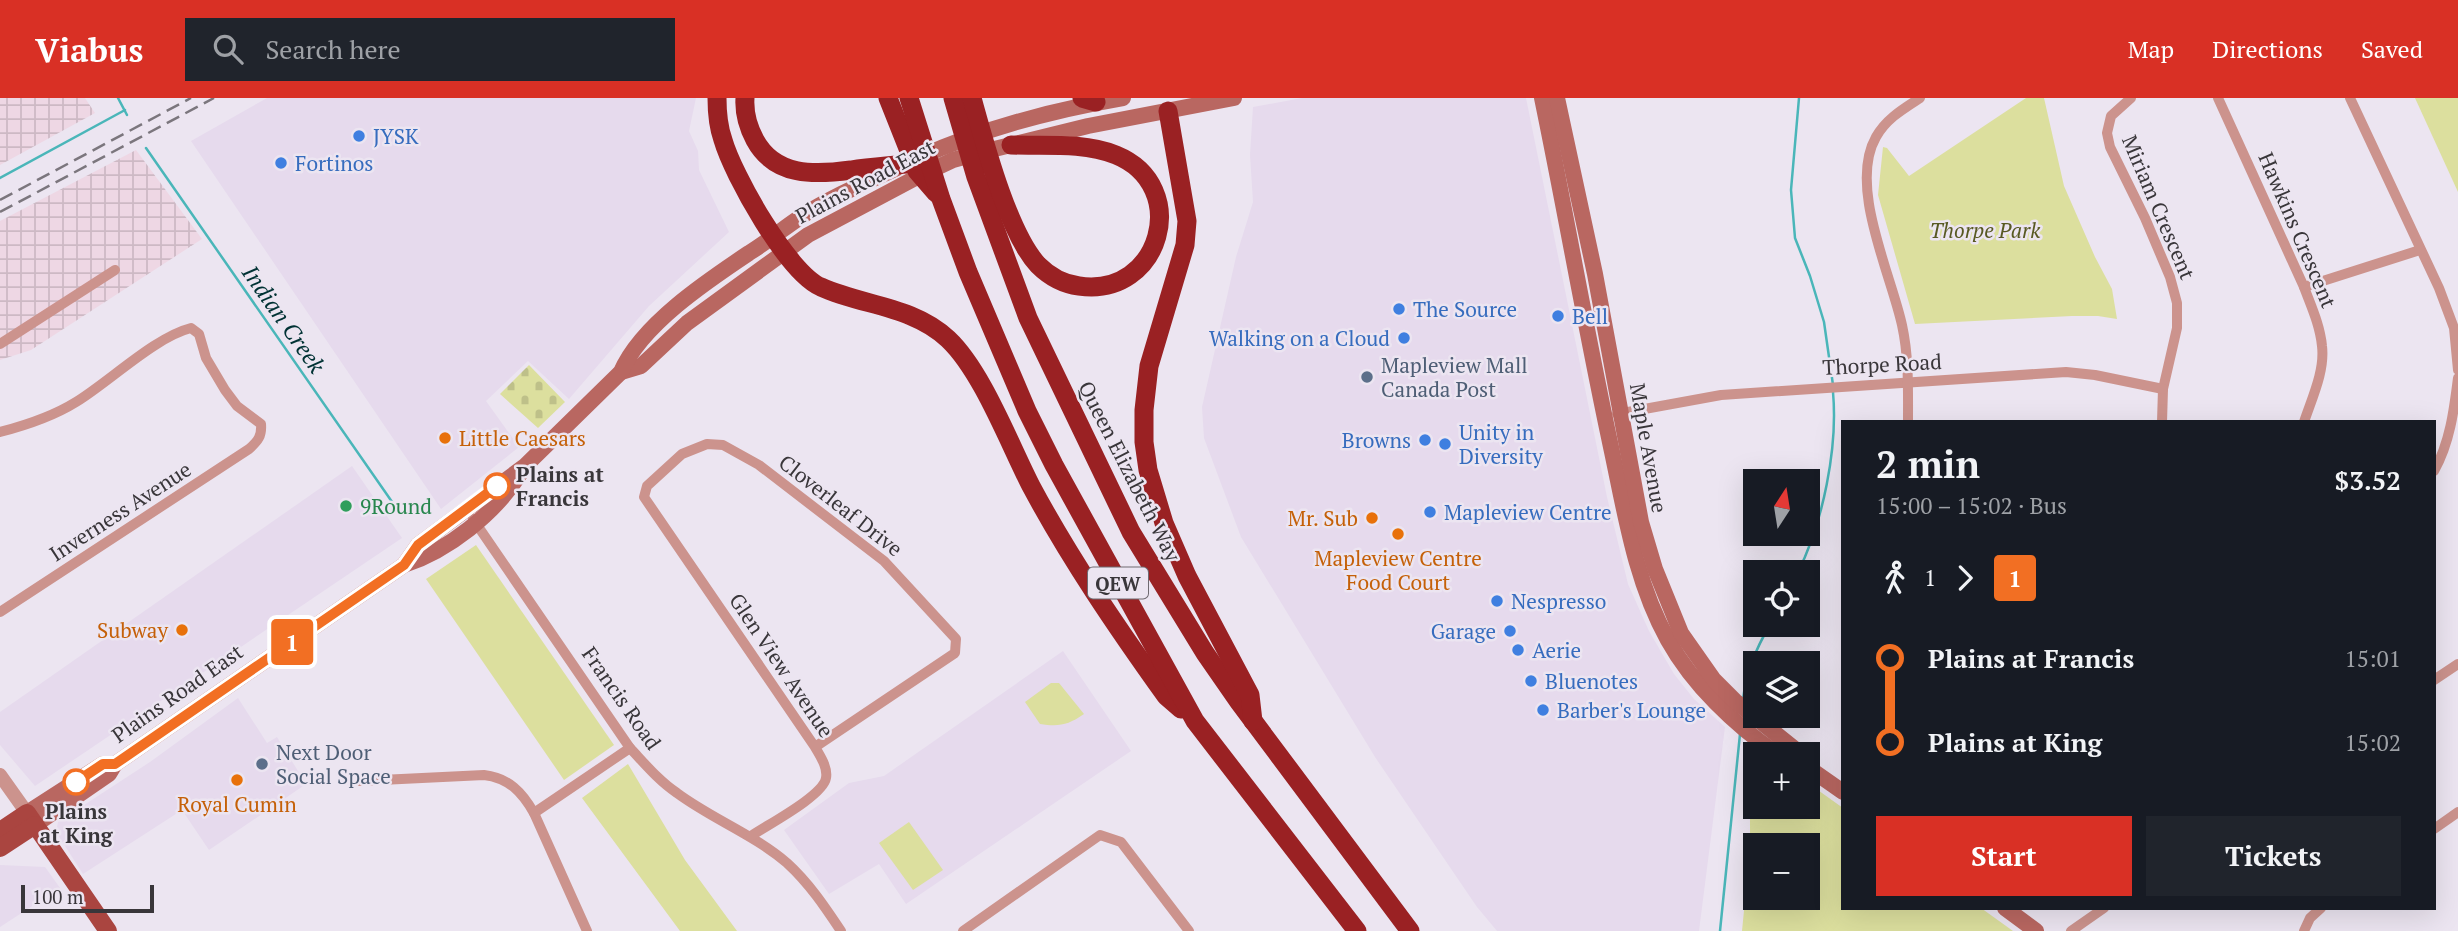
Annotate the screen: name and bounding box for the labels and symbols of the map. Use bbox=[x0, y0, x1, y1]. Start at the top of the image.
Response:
place label: JYSK bbox=[373, 122, 419, 150]
marker: JYSK bbox=[351, 128, 367, 144]
street label: Miriam Crescent bbox=[2116, 131, 2202, 284]
street label: Plains Road East bbox=[790, 132, 940, 230]
street label: Hawkins Crescent bbox=[2253, 148, 2343, 312]
place label: Fortinos bbox=[295, 149, 373, 177]
marker: Fortinos bbox=[273, 155, 289, 171]
park label: Thorpe Park bbox=[1930, 216, 2041, 244]
water label: Indian Creek bbox=[235, 258, 333, 380]
place label: The Source bbox=[1413, 295, 1517, 323]
marker: The Source bbox=[1391, 301, 1407, 317]
place label: Bell bbox=[1572, 302, 1608, 330]
marker: Bell bbox=[1550, 308, 1566, 324]
place label: Walking on a Cloud bbox=[1209, 324, 1390, 352]
marker: Walking on a Cloud bbox=[1396, 330, 1412, 346]
street label: Thorpe Road bbox=[1822, 347, 1943, 381]
place label: Mapleview Mall Canada Post bbox=[1381, 351, 1528, 403]
marker: Mapleview Mall Canada Post bbox=[1359, 369, 1375, 385]
street label: Queen Elizabeth Way bbox=[1072, 376, 1188, 566]
street label: Maple Avenue bbox=[1624, 381, 1674, 515]
place label: Unity in Diversity bbox=[1459, 418, 1543, 470]
place label: Little Caesars bbox=[459, 424, 586, 452]
place label: Browns bbox=[1342, 426, 1411, 454]
marker: Little Caesars bbox=[437, 430, 453, 446]
marker: Browns bbox=[1417, 432, 1433, 448]
marker: Unity in Diversity bbox=[1437, 436, 1453, 452]
street label: Cloverleaf Drive bbox=[773, 448, 909, 562]
street label: Inverness Avenue bbox=[44, 455, 196, 567]
place label: Plains at Francis bbox=[516, 460, 604, 512]
north arrow bbox=[1743, 469, 1820, 546]
marker: Plains at Francis bbox=[484, 473, 510, 499]
place label: 9Round bbox=[360, 492, 432, 520]
marker: 9Round bbox=[338, 498, 354, 514]
place label: Mapleview Centre bbox=[1444, 498, 1612, 526]
place label: Mr. Sub bbox=[1288, 504, 1358, 532]
marker: Mapleview Centre bbox=[1422, 504, 1438, 520]
marker: Mr. Sub bbox=[1364, 510, 1380, 526]
marker: Mapleview Centre Food Court bbox=[1390, 526, 1406, 542]
place label: Mapleview Centre Food Court bbox=[1314, 544, 1482, 596]
road number: QEW bbox=[1088, 568, 1148, 598]
street label: Glen View Avenue bbox=[723, 587, 841, 743]
place label: Nespresso bbox=[1511, 587, 1606, 615]
marker: Nespresso bbox=[1489, 593, 1505, 609]
place label: Subway bbox=[97, 616, 168, 644]
place label: Garage bbox=[1431, 617, 1496, 645]
line badge: 1 bbox=[269, 619, 315, 665]
marker: Subway bbox=[174, 622, 190, 638]
marker: Garage bbox=[1502, 623, 1518, 639]
place label: Aerie bbox=[1532, 636, 1581, 664]
street label: Plains Road East bbox=[106, 637, 248, 749]
street label: Francis Road bbox=[576, 641, 668, 755]
marker: Aerie bbox=[1510, 642, 1526, 658]
place label: Bluenotes bbox=[1545, 667, 1638, 695]
marker: Bluenotes bbox=[1523, 673, 1539, 689]
place label: Barber's Lounge bbox=[1557, 696, 1706, 724]
marker: Barber's Lounge bbox=[1535, 702, 1551, 718]
place label: Next Door Social Space bbox=[276, 738, 391, 790]
marker: Next Door Social Space bbox=[254, 756, 270, 772]
marker: Plains at King bbox=[63, 769, 89, 795]
marker: Royal Cumin bbox=[229, 772, 245, 788]
place label: Royal Cumin bbox=[177, 790, 297, 818]
place label: Plains at King bbox=[40, 797, 114, 849]
scale bar bbox=[21, 882, 154, 914]

